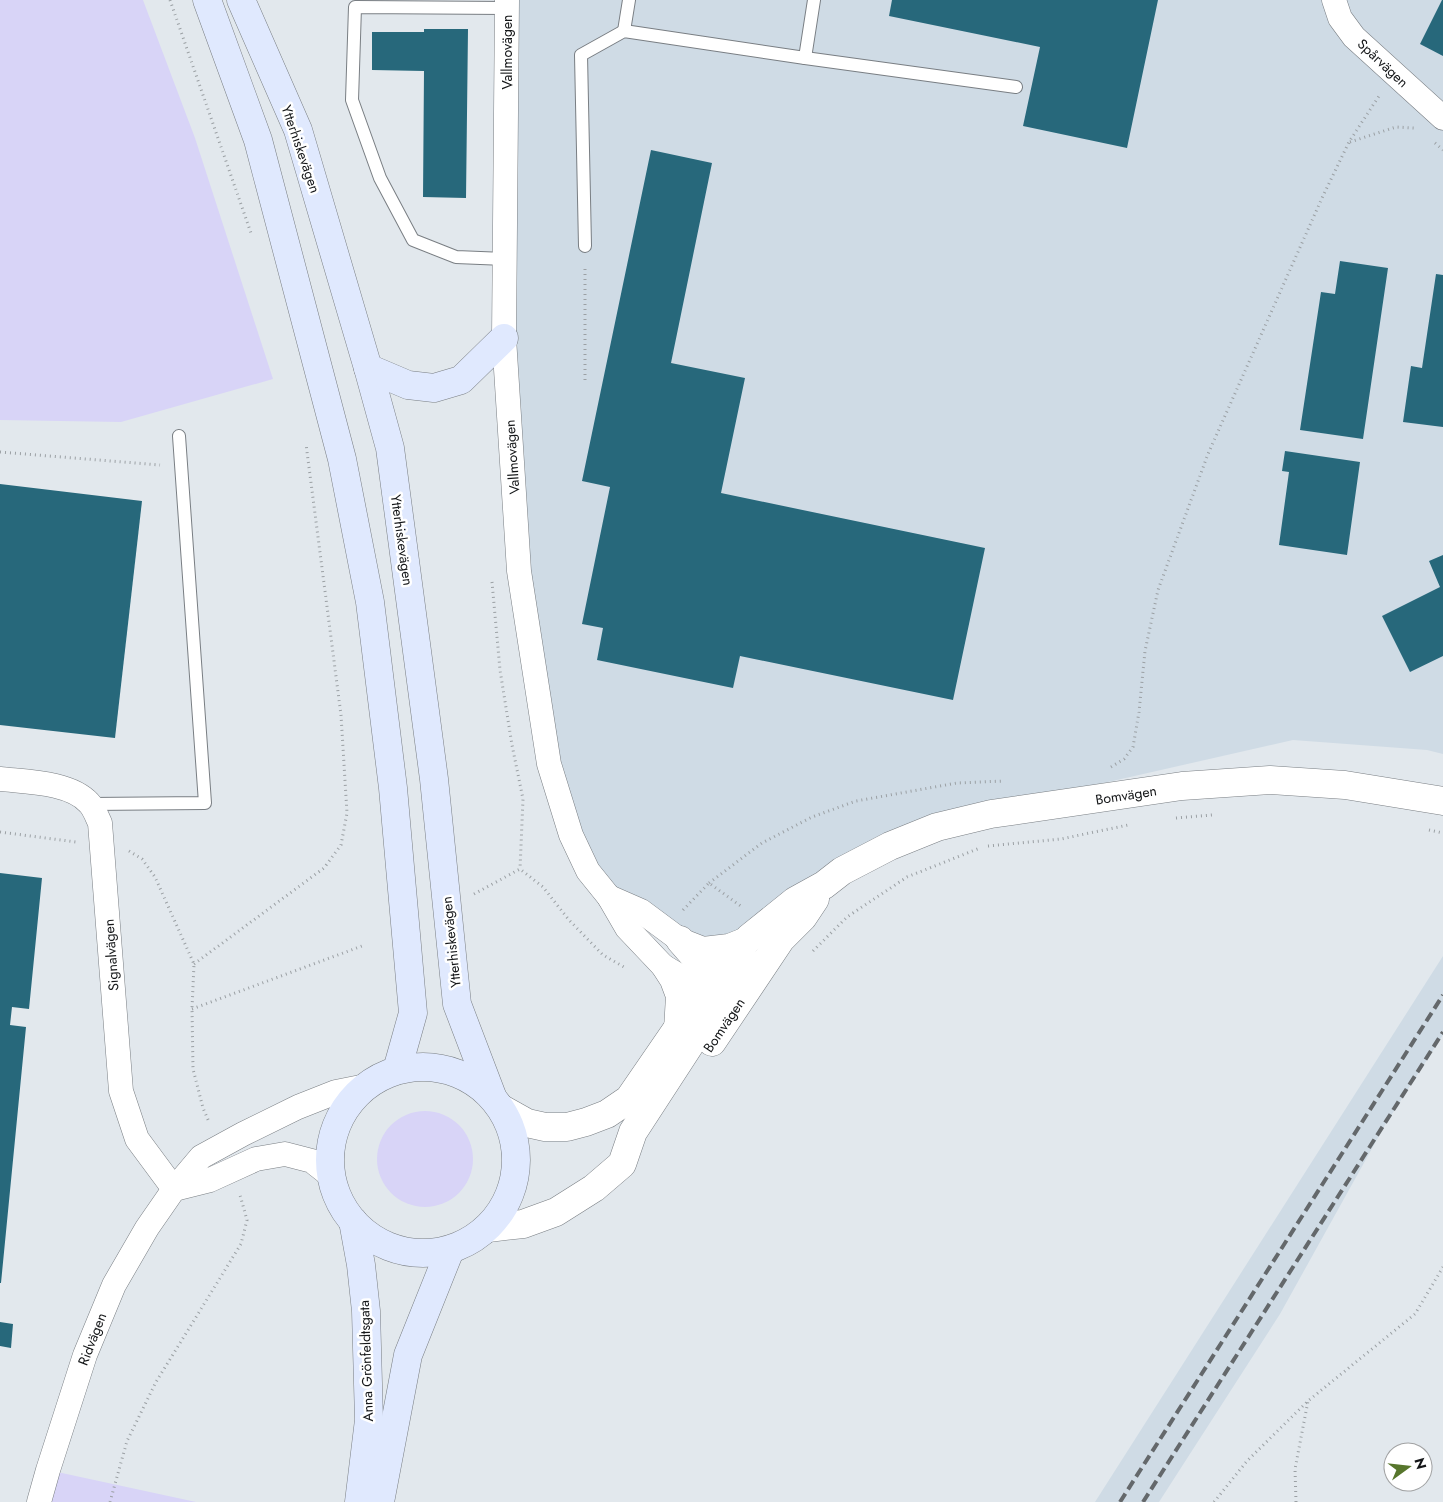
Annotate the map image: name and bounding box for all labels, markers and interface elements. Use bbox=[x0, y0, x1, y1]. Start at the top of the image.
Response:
street label: Vallmovägen bbox=[497, 15, 517, 89]
street label: Spårvägen bbox=[1353, 34, 1413, 92]
street label: Ytterhiskevägen bbox=[277, 102, 325, 196]
street label: Vallmovägen bbox=[499, 419, 525, 495]
street label: Ytterhiskevägen bbox=[386, 493, 418, 587]
street label: Bomvägen bbox=[1094, 780, 1158, 810]
street label: Ytterhiskevägen bbox=[436, 895, 466, 989]
street label: Signalvägen bbox=[99, 918, 123, 992]
street label: Bomvägen bbox=[698, 994, 750, 1056]
street label: Anna Grönfeldtsgata bbox=[354, 1300, 378, 1422]
street label: Ridvägen bbox=[73, 1310, 111, 1368]
north arrow bbox=[1383, 1442, 1433, 1492]
text: N bbox=[1409, 1456, 1432, 1472]

